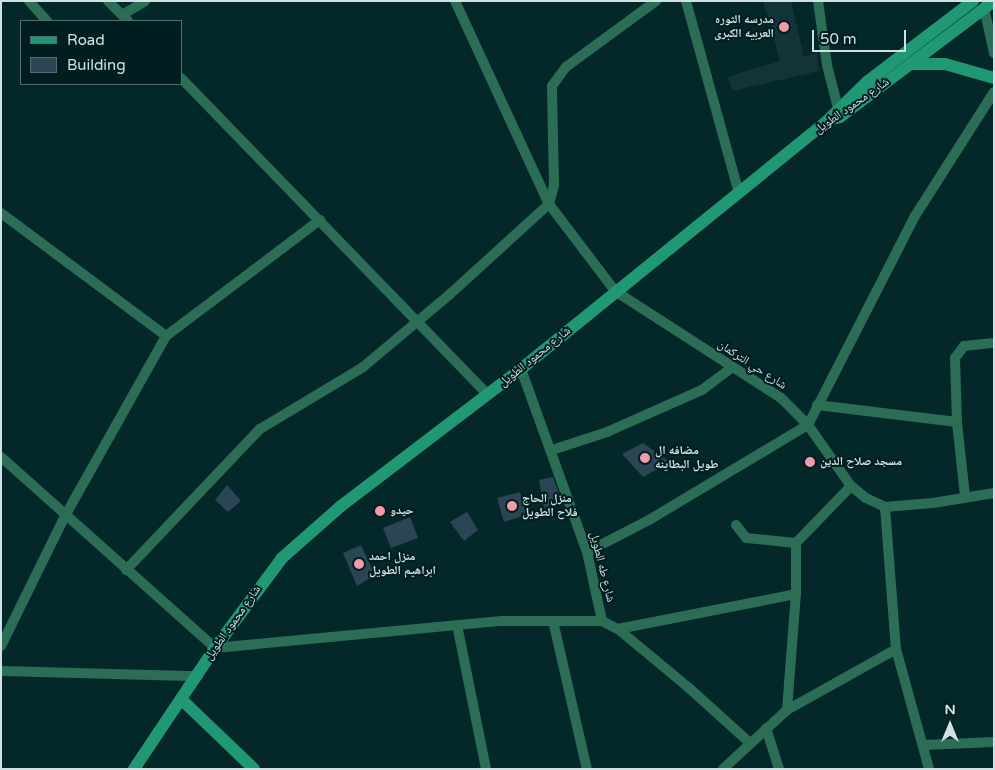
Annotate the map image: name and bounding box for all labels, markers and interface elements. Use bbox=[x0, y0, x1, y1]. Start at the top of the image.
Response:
place label: مدرسه الثوره العربيه الكبرى bbox=[714, 13, 774, 41]
legend bbox=[20, 20, 182, 85]
scale bar bbox=[815, 20, 909, 52]
marker: مدرسه الثوره العربيه الكبرى bbox=[778, 21, 790, 33]
text: 50 m bbox=[820, 30, 857, 48]
text: Road bbox=[67, 31, 105, 49]
text: Building bbox=[67, 56, 126, 74]
street label: شارع محمود الطويل bbox=[812, 75, 892, 137]
street label: شارع محمود الطويل bbox=[496, 324, 574, 390]
street label: شارع حي التركمان bbox=[715, 337, 789, 393]
place label: مضافه ال طويل البطاينه bbox=[655, 444, 718, 472]
marker: مضافه ال طويل البطاينه bbox=[639, 452, 651, 464]
place label: مسجد صلاح الدين bbox=[820, 455, 902, 469]
marker: مسجد صلاح الدين bbox=[804, 456, 816, 468]
place label: منزل الحاج فلاح الطويل bbox=[522, 492, 578, 520]
marker: منزل الحاج فلاح الطويل bbox=[506, 500, 518, 512]
place label: حيدو bbox=[390, 504, 414, 518]
marker: حيدو bbox=[374, 505, 386, 517]
street label: شارع طه الطويل bbox=[586, 530, 618, 604]
place label: منزل احمد ابراهيم الطويل bbox=[369, 550, 436, 578]
marker: منزل احمد ابراهيم الطويل bbox=[353, 558, 365, 570]
street label: شارع محمود الطويل bbox=[202, 583, 264, 663]
north arrow bbox=[925, 700, 975, 750]
text: N bbox=[944, 701, 956, 718]

